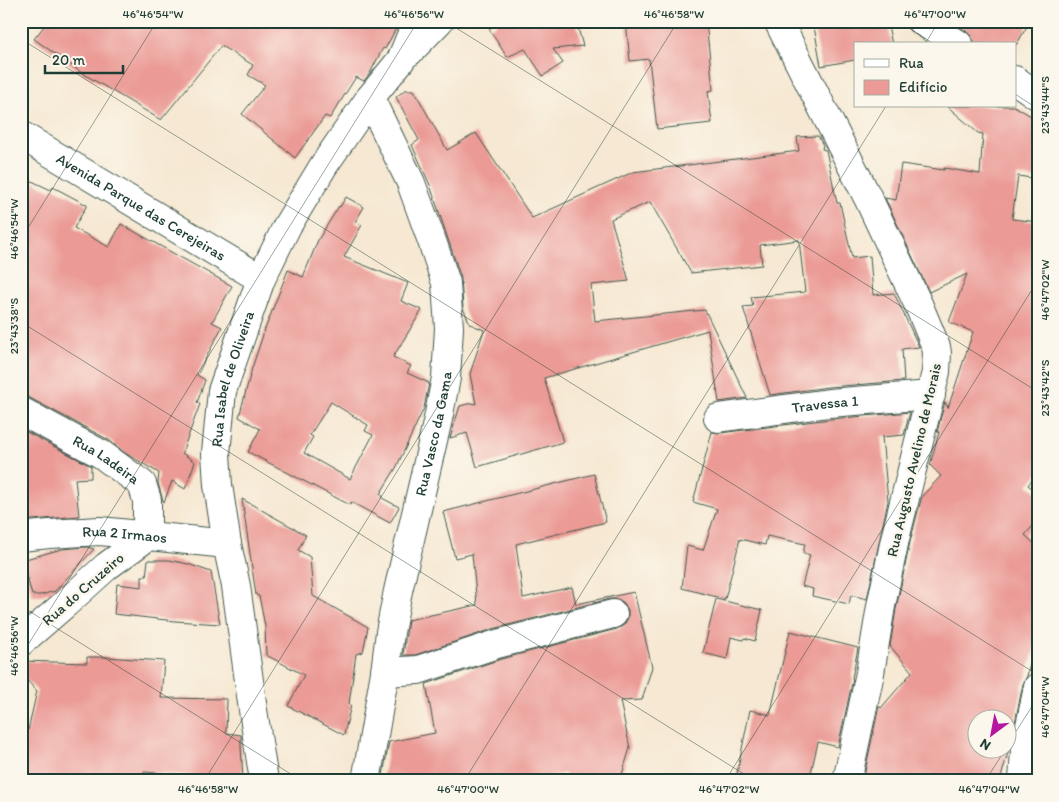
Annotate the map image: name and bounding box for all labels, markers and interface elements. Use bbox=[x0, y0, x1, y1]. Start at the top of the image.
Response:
text: 46°46'54"W bbox=[122, 7, 184, 21]
text: 46°46'56"W bbox=[384, 7, 444, 21]
text: 46°46'58"W bbox=[644, 7, 704, 21]
text: 46°47'00"W bbox=[904, 7, 966, 21]
scale bar bbox=[45, 42, 122, 74]
legend bbox=[854, 42, 1016, 108]
text: 20 m bbox=[52, 51, 86, 69]
text: Rua bbox=[899, 54, 924, 72]
text: 23°43'44"S bbox=[1038, 76, 1052, 134]
text: Edifício bbox=[899, 78, 947, 96]
street label: Avenida Parque das Cerejeiras bbox=[53, 149, 229, 265]
text: 46°46'54"W bbox=[7, 198, 21, 260]
text: 46°47'02"W bbox=[1038, 260, 1052, 320]
text: 23°43'38"S bbox=[7, 297, 21, 354]
street label: Rua Isabel de Oliveira bbox=[208, 308, 258, 448]
text: 23°43'42"S bbox=[1038, 359, 1052, 417]
street label: Rua Augusto Avelino de Morais bbox=[883, 361, 945, 559]
street label: Rua Vasco da Gama bbox=[411, 371, 455, 498]
street label: Travessa 1 bbox=[791, 392, 859, 417]
street label: Rua Ladeira bbox=[70, 431, 143, 488]
street label: Rua 2 Irmaos bbox=[82, 522, 168, 547]
street label: Rua do Cruzeiro bbox=[38, 549, 128, 629]
text: 46°46'56"W bbox=[7, 616, 21, 676]
text: 46°47'04"W bbox=[1038, 676, 1052, 738]
north arrow bbox=[966, 710, 1016, 760]
text: N bbox=[977, 735, 994, 754]
text: 46°46'58"W bbox=[178, 782, 238, 796]
text: 46°47'00"W bbox=[437, 782, 499, 796]
text: 46°47'02"W bbox=[699, 782, 759, 796]
text: 46°47'04"W bbox=[958, 782, 1020, 796]

